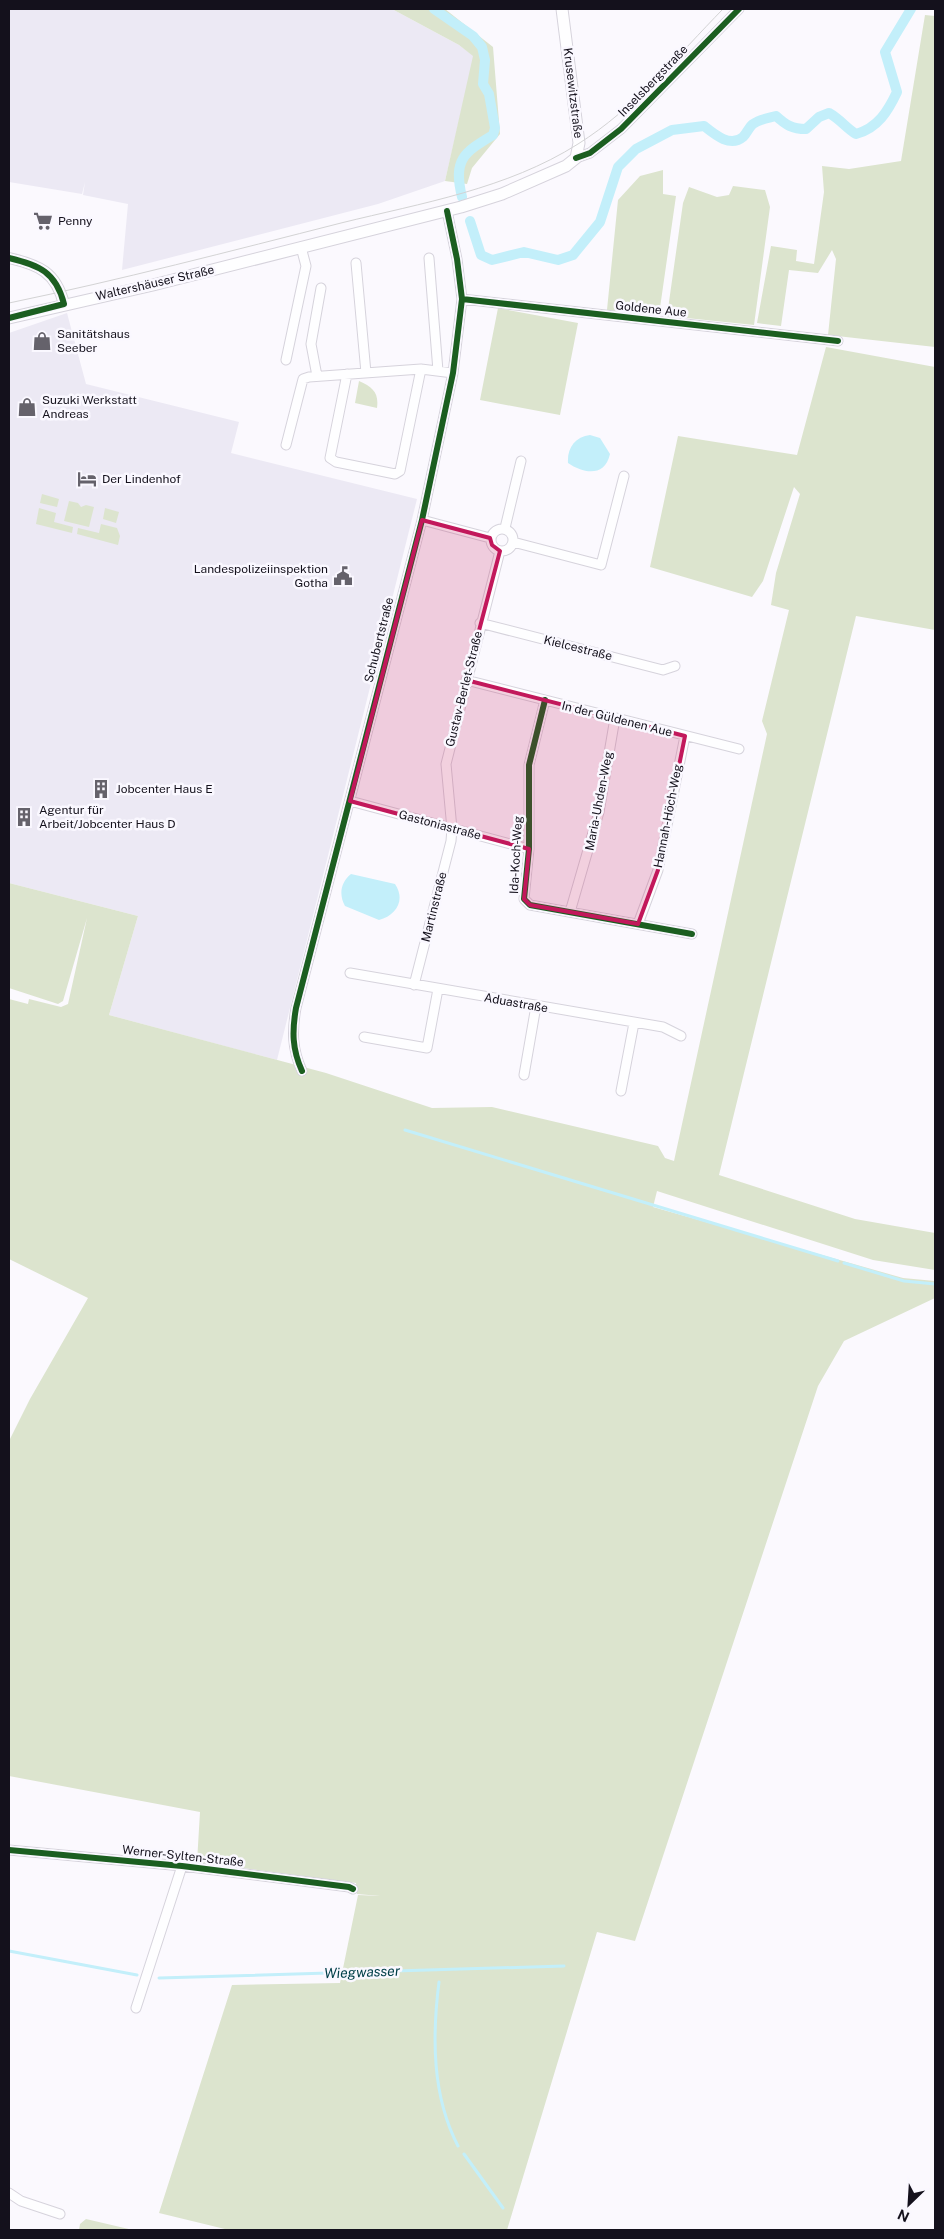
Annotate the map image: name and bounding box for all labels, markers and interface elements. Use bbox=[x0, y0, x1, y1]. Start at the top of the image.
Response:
street label: Inselsbergstraße bbox=[615, 42, 691, 120]
street label: Krusewitzstraße bbox=[561, 47, 586, 139]
supermarket icon: Penny bbox=[32, 210, 54, 232]
place label: Penny bbox=[58, 214, 93, 228]
street label: Waltershäuser Straße bbox=[94, 263, 216, 303]
street label: Goldene Aue bbox=[615, 298, 688, 320]
place label: Sanitätshaus Seeber bbox=[57, 327, 130, 355]
shop icon: Sanitätshaus Seeber bbox=[31, 330, 53, 352]
place label: Suzuki Werkstatt Andreas bbox=[42, 393, 137, 421]
shop icon: Suzuki Werkstatt Andreas bbox=[16, 396, 38, 418]
hotel icon: Der Lindenhof bbox=[76, 468, 98, 490]
place label: Der Lindenhof bbox=[102, 472, 181, 486]
place label: Landespolizeiinspektion Gotha bbox=[194, 562, 328, 590]
public building icon: Landespolizeiinspektion Gotha bbox=[332, 565, 354, 587]
street label: Schubertstraße bbox=[362, 596, 396, 684]
street label: Gustav-Berlet-Straße bbox=[443, 629, 485, 748]
street label: Kielcestraße bbox=[542, 633, 614, 663]
street label: In der Güldenen Aue bbox=[560, 698, 674, 740]
street label: Maria-Uhden-Weg bbox=[582, 750, 616, 852]
street label: Hannah-Höch-Weg bbox=[651, 763, 685, 869]
building icon: Jobcenter Haus E bbox=[90, 778, 112, 800]
place label: Jobcenter Haus E bbox=[116, 782, 213, 796]
place label: Agentur für Arbeit/Jobcenter Haus D bbox=[39, 803, 176, 831]
building icon: Agentur für Arbeit/Jobcenter Haus D bbox=[13, 806, 35, 828]
street label: Gastoniastraße bbox=[397, 807, 483, 843]
street label: Ida-Koch-Weg bbox=[507, 816, 525, 894]
street label: Martinstraße bbox=[419, 870, 450, 944]
street label: Aduastraße bbox=[483, 990, 549, 1016]
street label: Werner-Sylten-Straße bbox=[122, 1843, 245, 1869]
water label: Wiegwasser bbox=[324, 1963, 401, 1981]
north arrow bbox=[884, 2179, 934, 2229]
text: N bbox=[895, 2206, 912, 2225]

